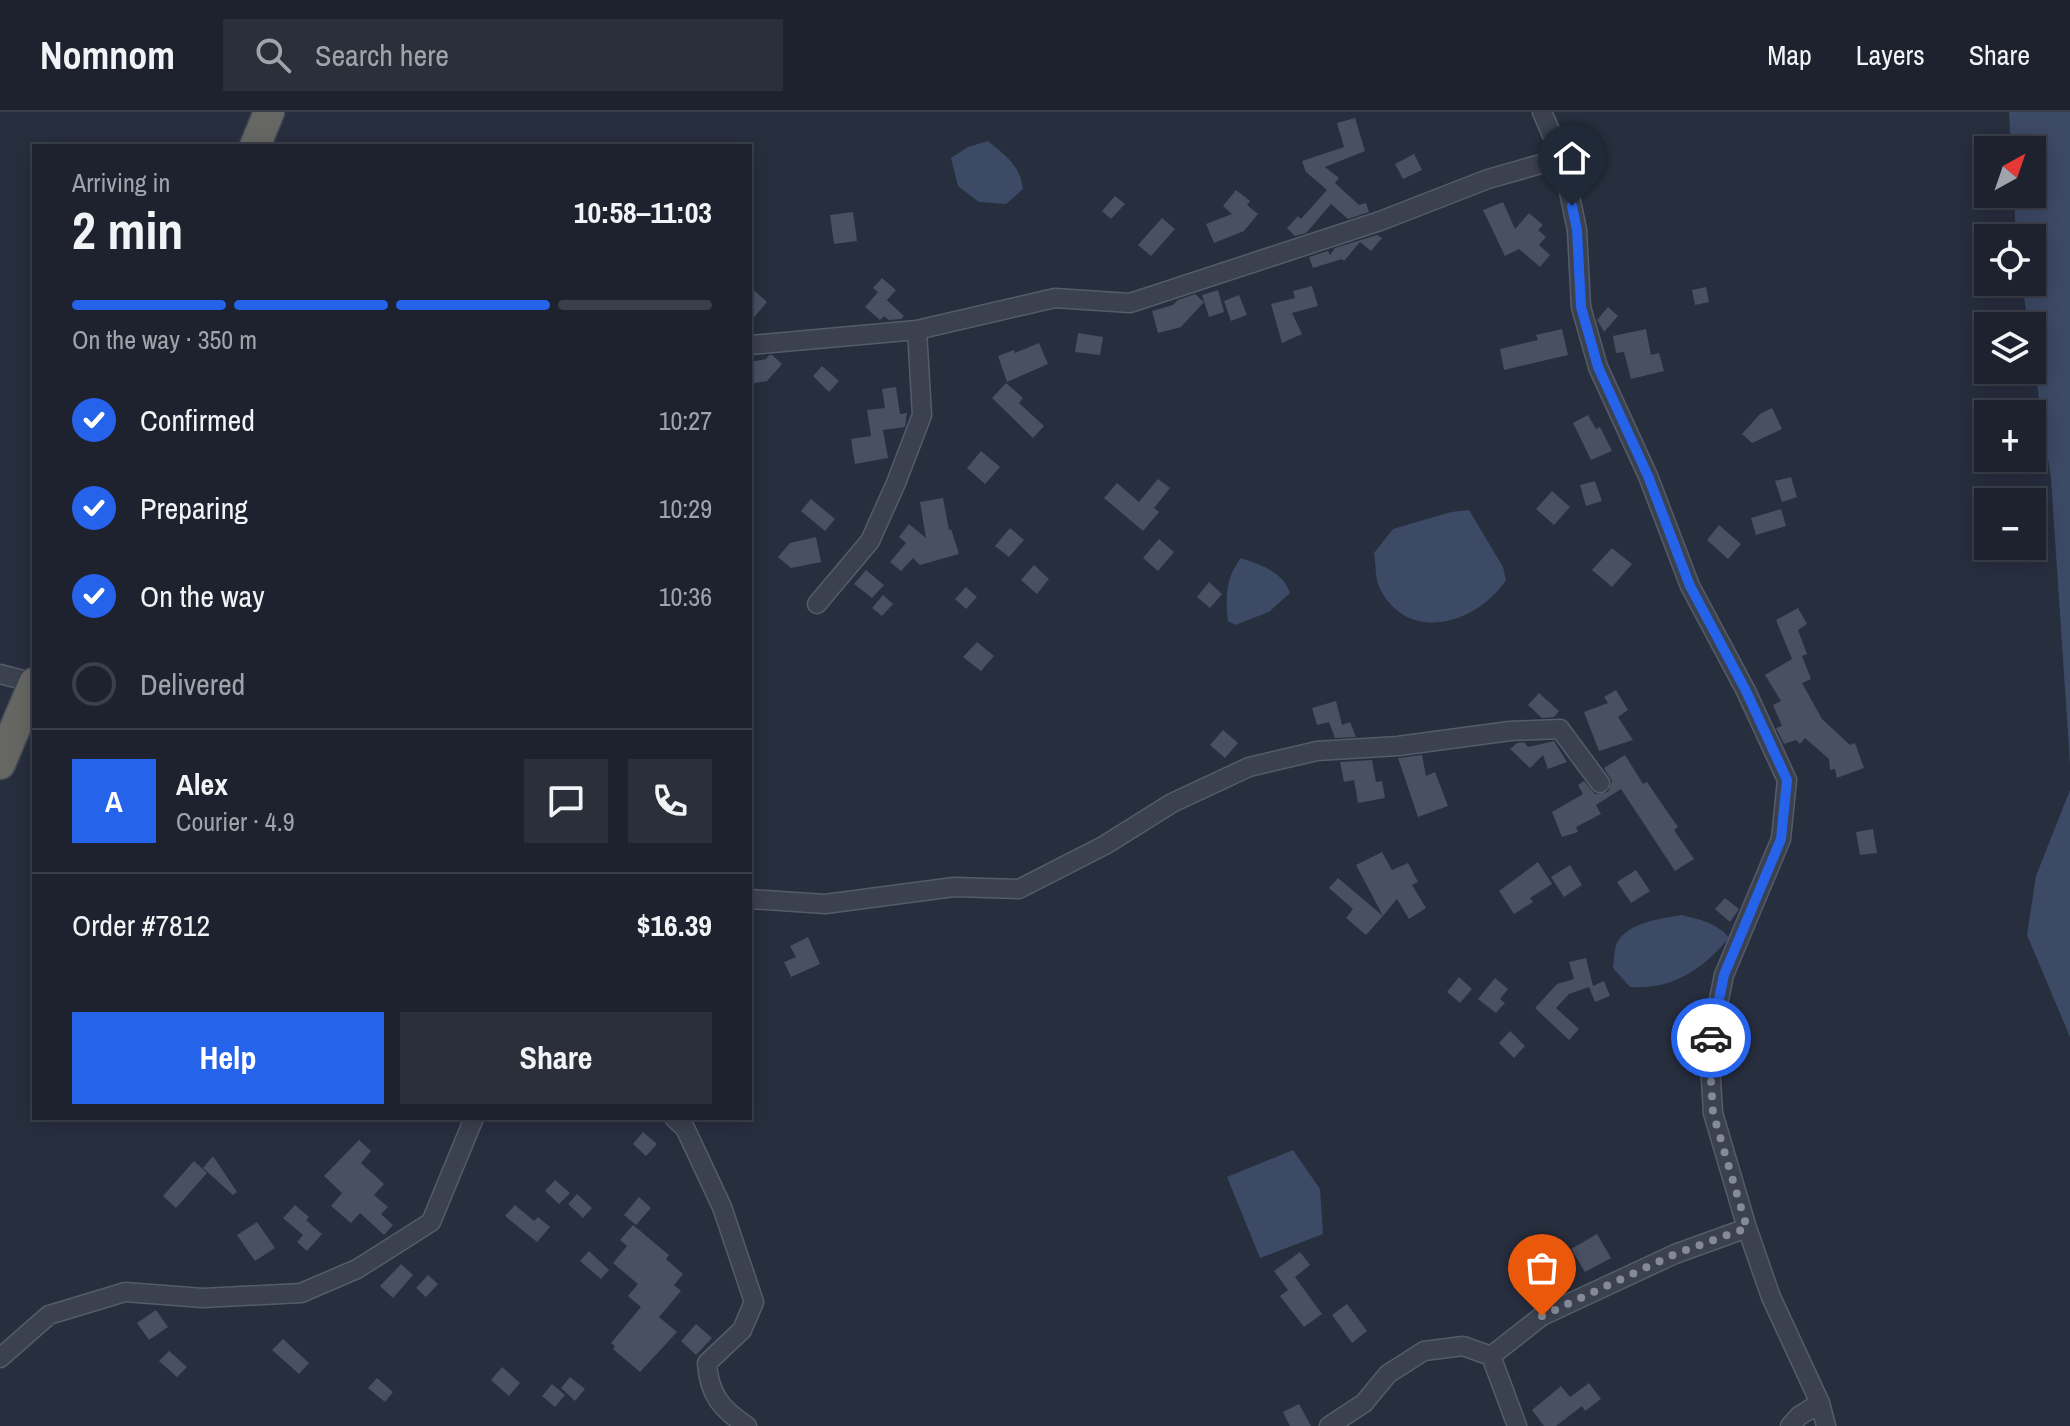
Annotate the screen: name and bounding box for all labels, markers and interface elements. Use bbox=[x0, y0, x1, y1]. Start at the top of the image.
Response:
search box bbox=[223, 19, 783, 91]
text: Nomnom bbox=[40, 30, 175, 81]
icon: search bbox=[251, 33, 295, 77]
text: Search here bbox=[315, 35, 449, 75]
text: Map bbox=[1767, 36, 1812, 74]
text: Layers bbox=[1856, 36, 1925, 74]
text: Share bbox=[1969, 36, 2030, 74]
pin bbox=[1538, 124, 1606, 206]
icon: home bbox=[1550, 136, 1594, 180]
north arrow bbox=[1974, 136, 2046, 208]
map controls bbox=[1974, 136, 2046, 560]
text: Arriving in bbox=[72, 165, 170, 200]
text: 10:58–11:03 bbox=[574, 192, 712, 232]
text: 2 min bbox=[72, 195, 183, 265]
button: locate bbox=[1974, 224, 2046, 296]
button: layers bbox=[1974, 312, 2046, 384]
text: On the way · 350 m bbox=[72, 322, 257, 357]
icon: check bbox=[72, 398, 116, 442]
text: Confirmed bbox=[140, 400, 255, 440]
button: + bbox=[1974, 400, 2046, 472]
text: 10:27 bbox=[659, 403, 712, 438]
icon: check bbox=[72, 486, 116, 530]
text: Preparing bbox=[140, 488, 248, 528]
button: − bbox=[1974, 488, 2046, 560]
text: 10:29 bbox=[659, 491, 712, 526]
icon: check bbox=[72, 574, 116, 618]
text: On the way bbox=[140, 576, 264, 616]
text: 10:36 bbox=[659, 579, 712, 614]
text: Delivered bbox=[140, 664, 245, 704]
button: chat bbox=[524, 759, 608, 843]
button: phone bbox=[628, 759, 712, 843]
text: Alex bbox=[176, 764, 228, 804]
text: A bbox=[105, 781, 123, 821]
text: Courier · 4.9 bbox=[176, 804, 295, 839]
text: Order #7812 bbox=[72, 905, 210, 945]
text: $16.39 bbox=[637, 905, 712, 945]
courier bbox=[1671, 998, 1751, 1078]
button: Help bbox=[72, 1012, 384, 1104]
button: Share bbox=[400, 1012, 712, 1104]
icon: car bbox=[1689, 1016, 1733, 1060]
pin bbox=[1508, 1234, 1576, 1316]
icon: bag bbox=[1520, 1246, 1564, 1290]

